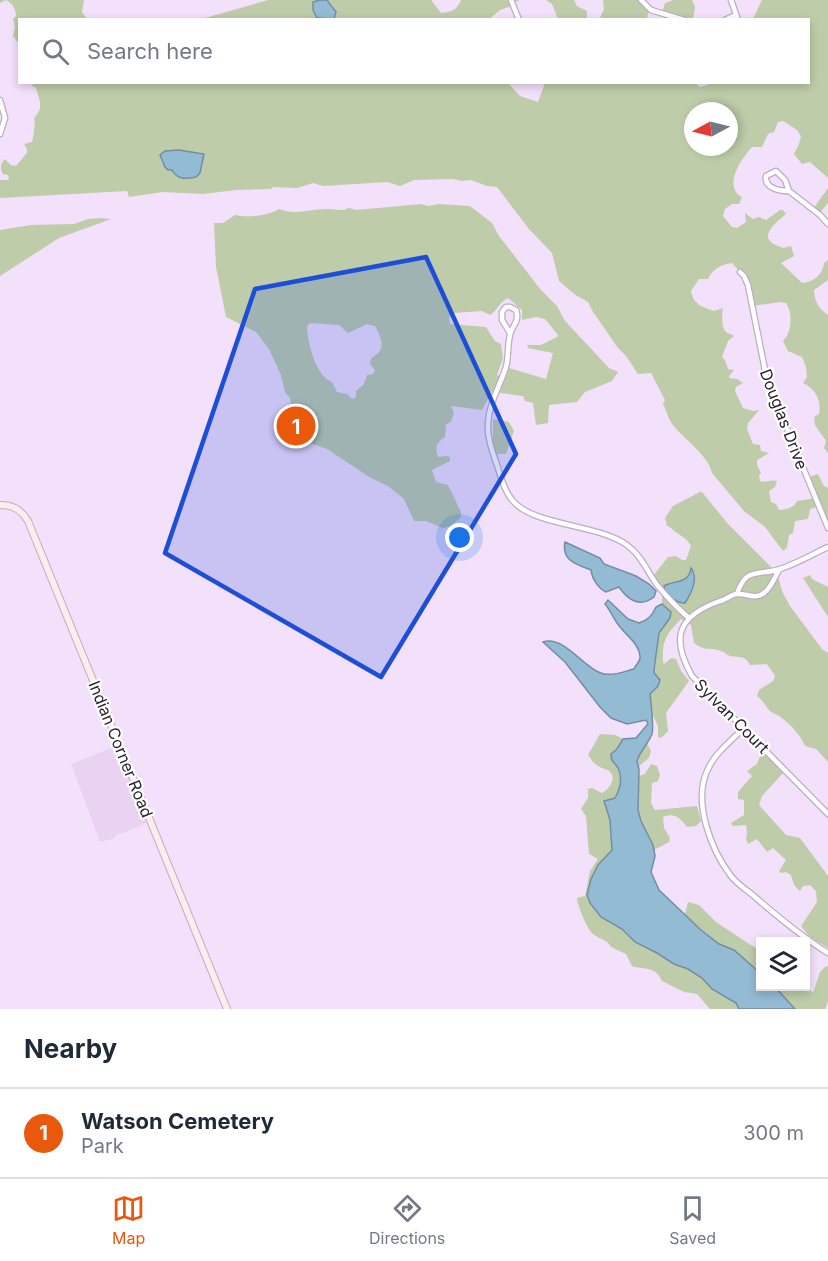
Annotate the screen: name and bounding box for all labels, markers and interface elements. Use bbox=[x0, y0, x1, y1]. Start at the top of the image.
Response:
search box bbox=[18, 18, 810, 84]
icon: search bbox=[39, 35, 72, 68]
text: Search here bbox=[87, 38, 213, 64]
north arrow bbox=[684, 102, 738, 156]
street label: Douglas Drive bbox=[756, 366, 812, 472]
pin: 1 bbox=[276, 404, 316, 448]
your location bbox=[445, 523, 474, 552]
street label: Sylvan Court bbox=[690, 674, 774, 758]
street label: Indian Corner Road bbox=[84, 678, 158, 820]
map controls bbox=[756, 937, 810, 991]
button: layers bbox=[756, 937, 810, 991]
text: Nearby bbox=[24, 1033, 117, 1064]
text: Watson Cemetery bbox=[81, 1108, 274, 1134]
text: 1 bbox=[39, 1121, 48, 1145]
text: 300 m bbox=[743, 1121, 804, 1145]
text: Park bbox=[81, 1134, 124, 1158]
tab: Map bbox=[112, 1192, 145, 1248]
tab: Directions bbox=[369, 1192, 445, 1248]
tab: Saved bbox=[669, 1192, 716, 1248]

